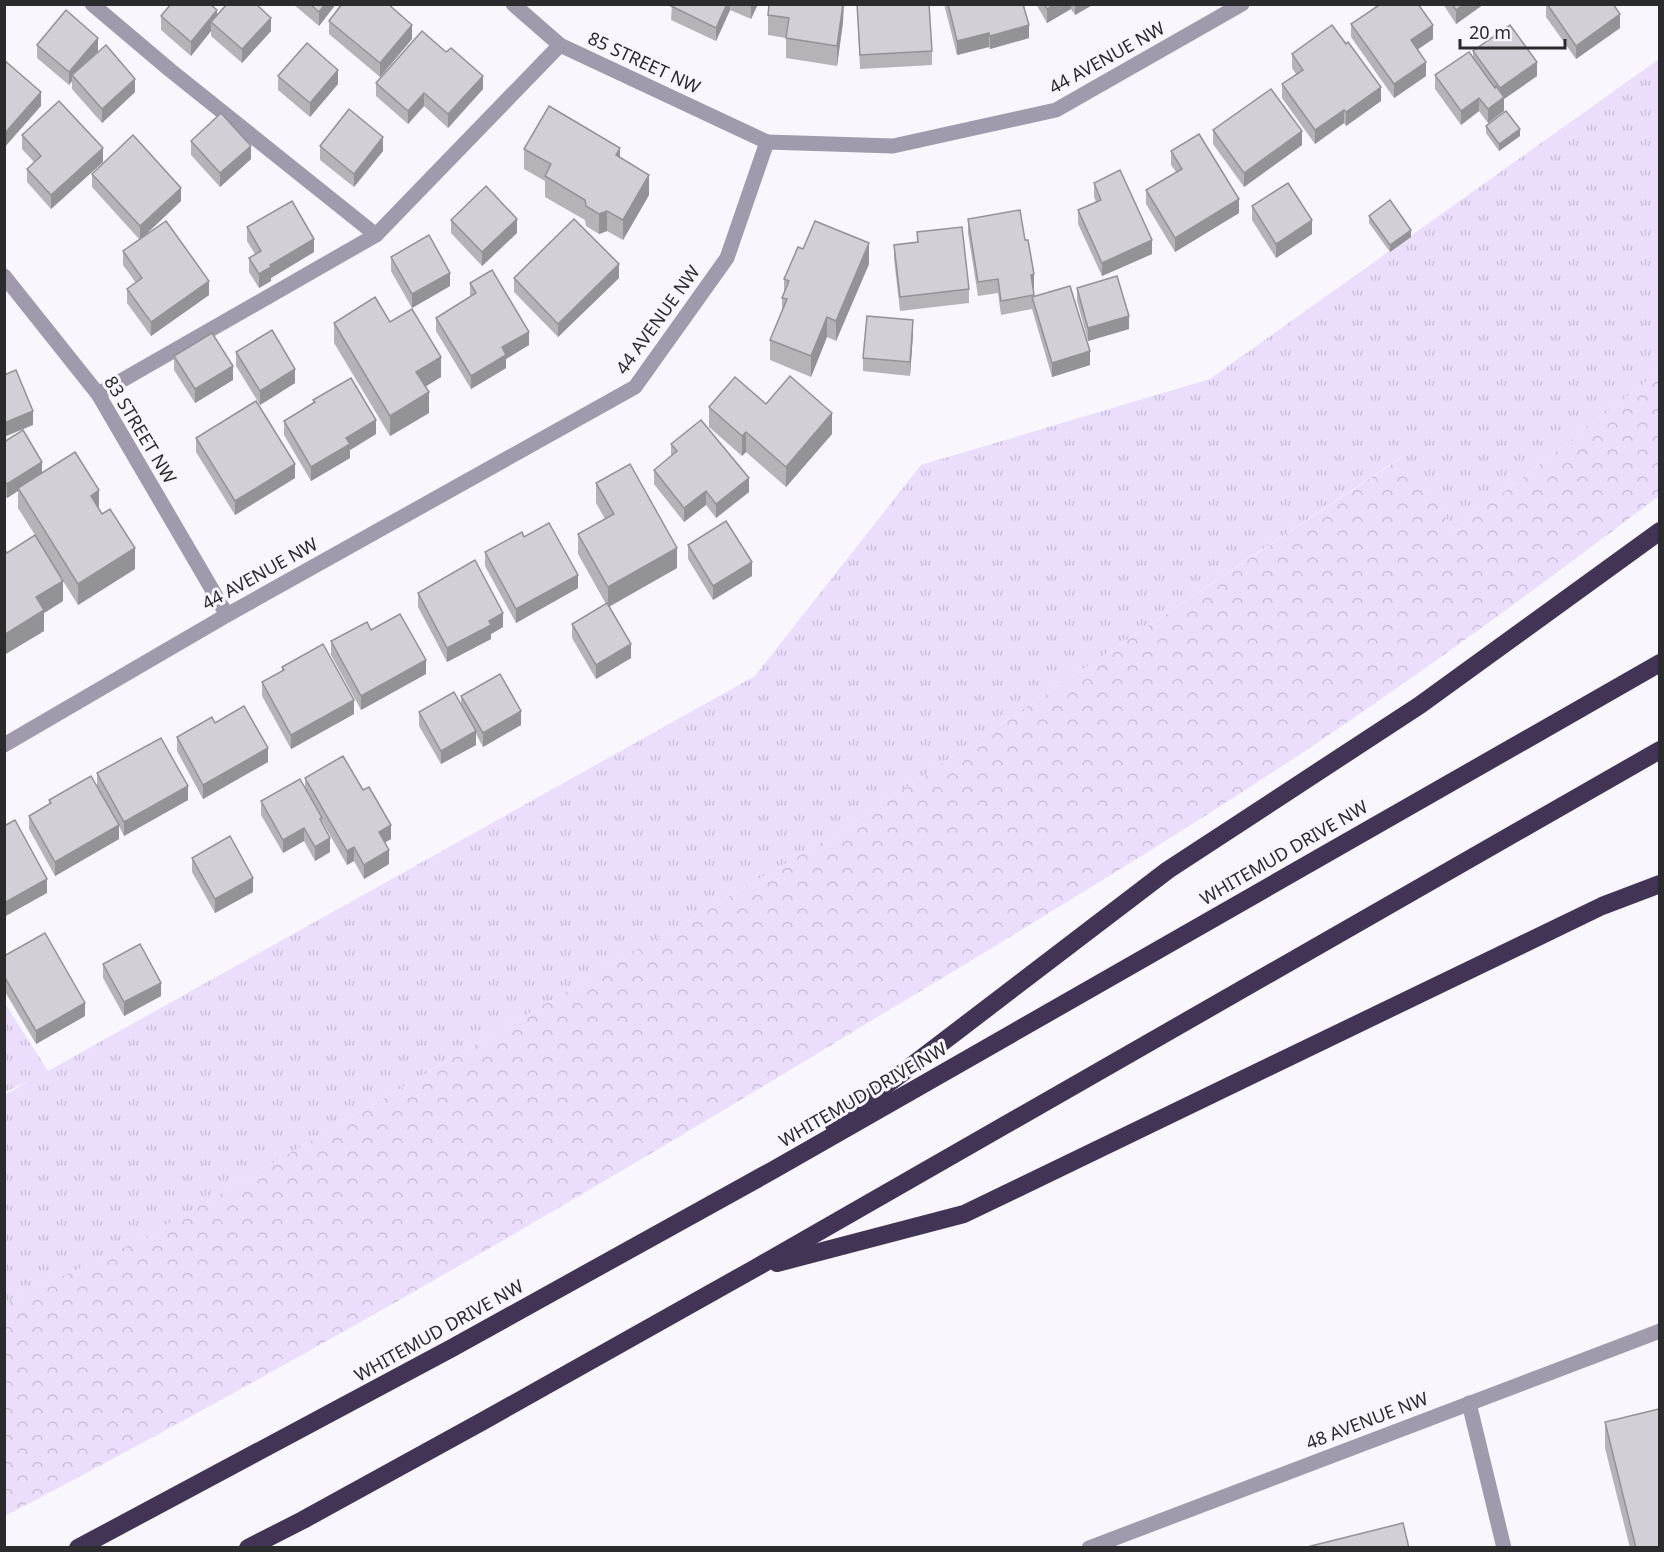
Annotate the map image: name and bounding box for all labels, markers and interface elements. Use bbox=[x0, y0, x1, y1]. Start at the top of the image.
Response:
scale bar bbox=[1460, 12, 1565, 50]
street label: 44 AVENUE NW bbox=[1044, 15, 1169, 99]
text: 20 m bbox=[1469, 20, 1511, 44]
street label: 85 STREET NW bbox=[584, 26, 705, 99]
street label: 44 AVENUE NW bbox=[610, 260, 705, 379]
street label: 83 STREET NW bbox=[99, 371, 183, 488]
street label: 44 AVENUE NW bbox=[197, 531, 322, 615]
street label: WHITEMUD DRIVE NW bbox=[1195, 794, 1372, 910]
street label: WHITEMUD DRIVE NW bbox=[774, 1036, 951, 1152]
street label: WHITEMUD DRIVE NW bbox=[350, 1273, 528, 1387]
street label: 48 AVENUE NW bbox=[1302, 1386, 1431, 1454]

